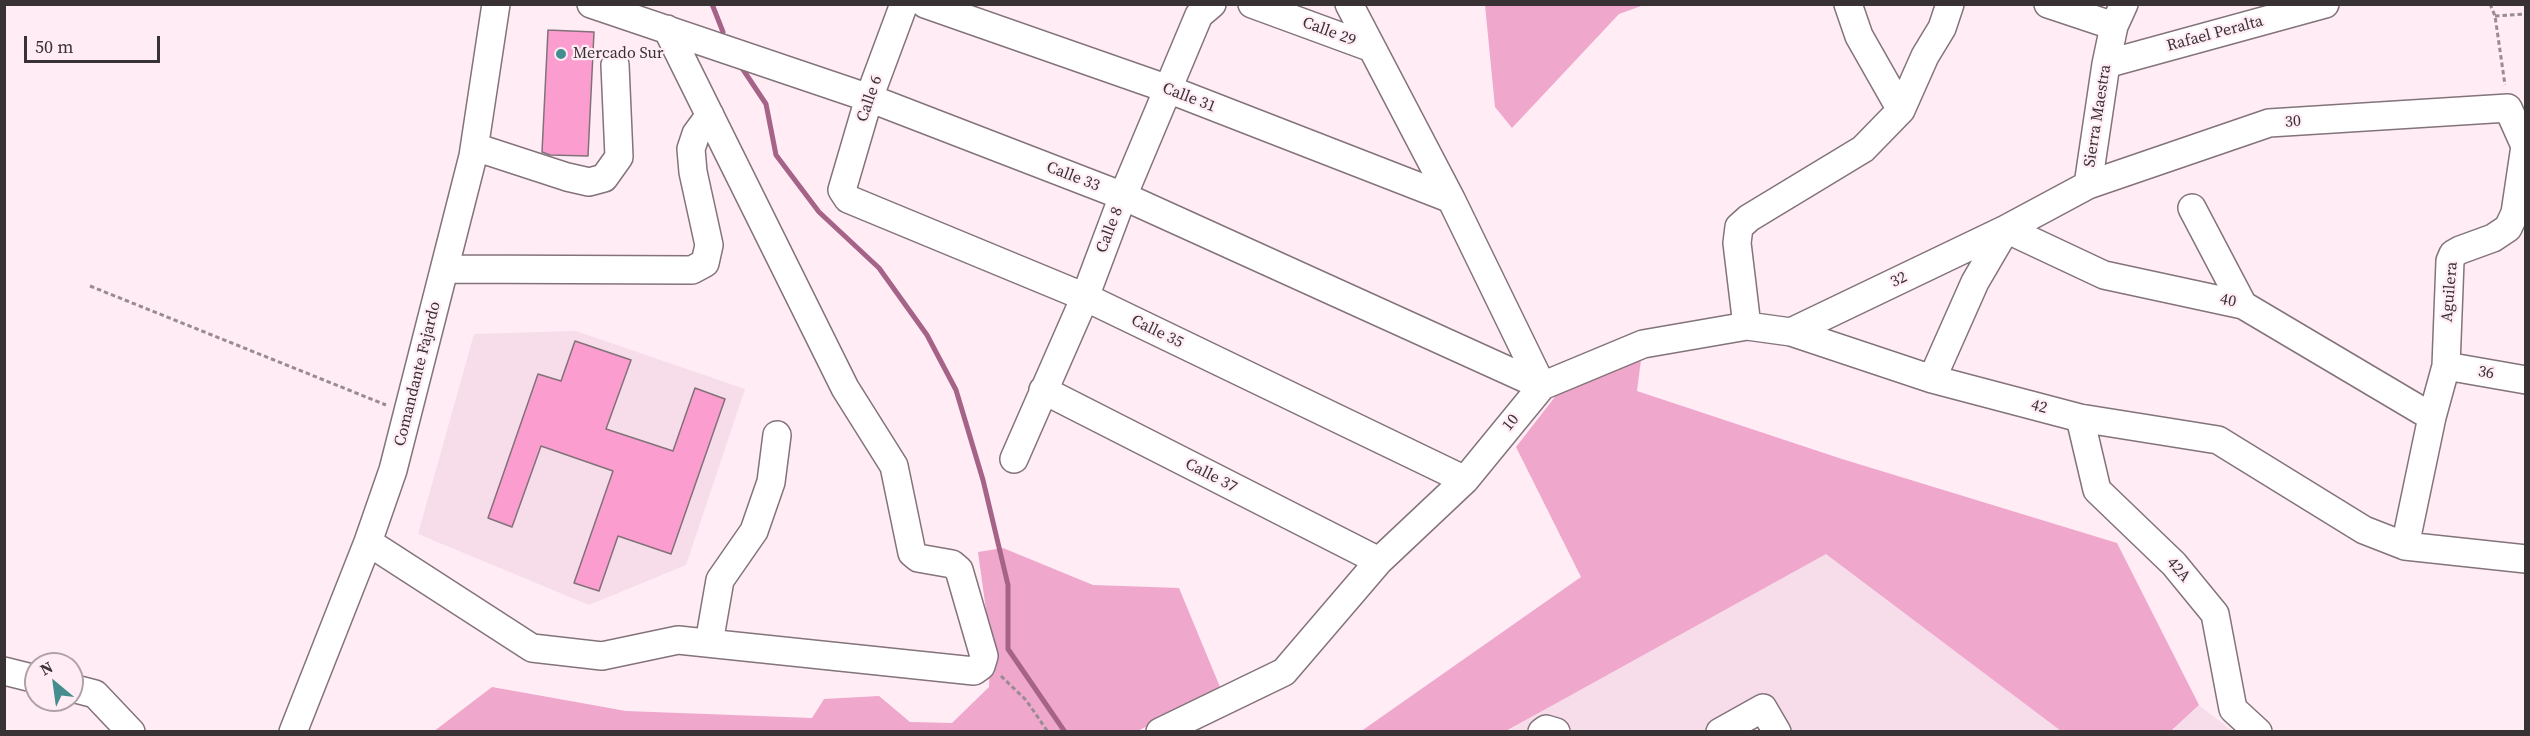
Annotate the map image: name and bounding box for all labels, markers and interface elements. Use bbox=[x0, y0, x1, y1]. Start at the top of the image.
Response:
street label: Rafael Peralta bbox=[2165, 12, 2265, 56]
street label: Calle 29 bbox=[1300, 13, 1358, 51]
scale bar bbox=[27, 24, 164, 62]
text: 50 m bbox=[35, 34, 73, 59]
place label: Mercado Sur bbox=[573, 44, 664, 64]
marker: Mercado Sur bbox=[554, 47, 568, 61]
street label: Sierra Maestra bbox=[2080, 63, 2116, 169]
street label: Calle 6 bbox=[853, 73, 887, 125]
street label: Calle 31 bbox=[1160, 79, 1218, 117]
street label: 30 bbox=[2284, 112, 2302, 132]
street label: Calle 33 bbox=[1044, 158, 1102, 196]
street label: Calle 8 bbox=[1092, 204, 1128, 256]
street label: Aguilera bbox=[2438, 261, 2462, 323]
street label: 32 bbox=[1888, 268, 1910, 292]
street label: 40 bbox=[2218, 290, 2238, 312]
street label: Comandante Fajardo bbox=[391, 300, 445, 448]
street label: Calle 35 bbox=[1128, 311, 1186, 353]
street label: 36 bbox=[2476, 362, 2496, 384]
street label: 42 bbox=[2029, 396, 2049, 418]
street label: 10 bbox=[1499, 411, 1523, 435]
street label: Calle 37 bbox=[1182, 455, 1240, 497]
street label: 42A bbox=[2162, 554, 2194, 586]
north arrow bbox=[24, 652, 84, 712]
text: N bbox=[36, 656, 57, 680]

